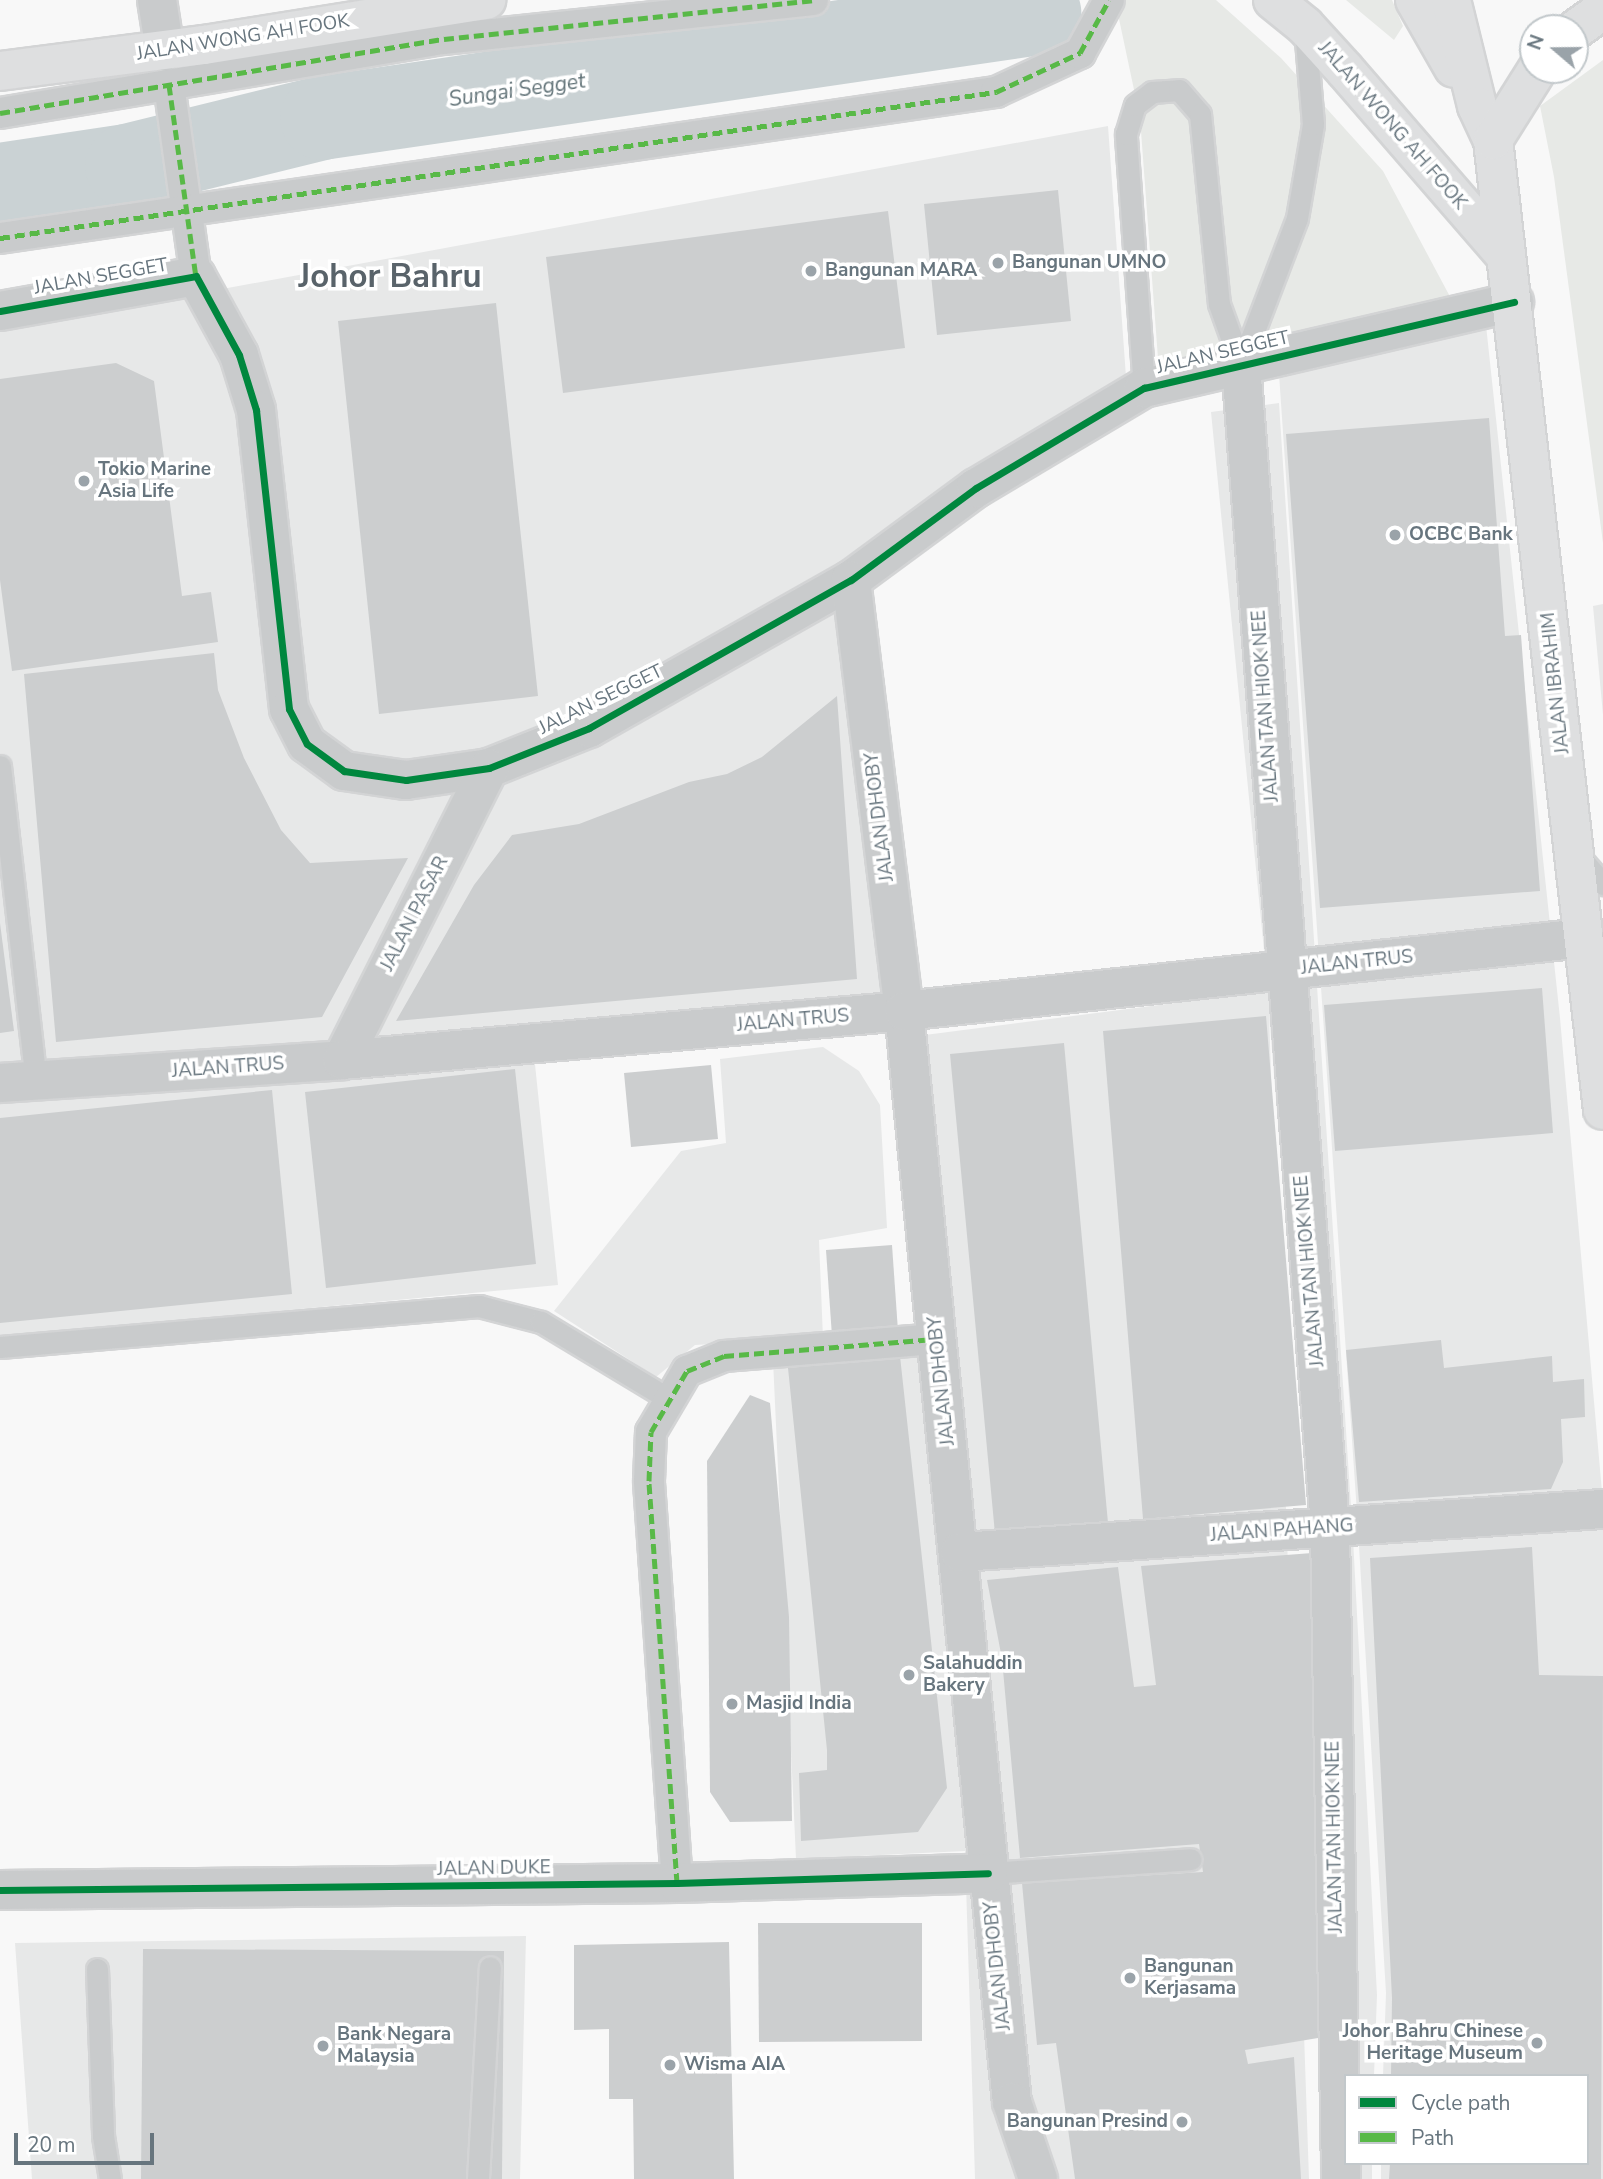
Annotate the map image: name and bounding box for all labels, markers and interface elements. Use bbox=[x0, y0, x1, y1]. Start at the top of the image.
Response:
street label: JALAN WONG AH FOOK bbox=[135, 10, 351, 66]
north arrow bbox=[1519, 14, 1589, 84]
text: N bbox=[1521, 31, 1551, 54]
street label: JALAN WONG AH FOOK bbox=[1313, 37, 1471, 215]
water label: Sungai Segget bbox=[447, 68, 587, 112]
place label: Bangunan UMNO bbox=[1012, 252, 1166, 274]
street label: JALAN SEGGET bbox=[32, 254, 170, 300]
marker: Bangunan UMNO bbox=[990, 255, 1006, 271]
district label: Johor Bahru bbox=[299, 257, 481, 297]
place label: Bangunan MARA bbox=[825, 260, 977, 282]
marker: Bangunan MARA bbox=[803, 263, 819, 279]
street label: JALAN SEGGET bbox=[1155, 327, 1291, 379]
place label: Tokio Marine Asia Life bbox=[98, 459, 211, 503]
marker: Tokio Marine Asia Life bbox=[76, 473, 92, 489]
place label: OCBC Bank bbox=[1409, 524, 1513, 546]
marker: OCBC Bank bbox=[1387, 527, 1403, 543]
street label: JALAN TAN HIOK NEE bbox=[1248, 609, 1284, 803]
street label: JALAN IBRAHIM bbox=[1537, 611, 1575, 755]
street label: JALAN SEGGET bbox=[535, 660, 667, 740]
street label: JALAN DHOBY bbox=[861, 751, 899, 883]
street label: JALAN PASAR bbox=[376, 853, 454, 975]
street label: JALAN TRUS bbox=[1300, 946, 1414, 980]
street label: JALAN TRUS bbox=[736, 1005, 850, 1037]
street label: JALAN TRUS bbox=[171, 1053, 285, 1083]
street label: JALAN TAN HIOK NEE bbox=[1290, 1174, 1330, 1368]
street label: JALAN DHOBY bbox=[924, 1315, 960, 1447]
street label: JALAN PAHANG bbox=[1210, 1515, 1354, 1547]
place label: Salahuddin Bakery bbox=[923, 1653, 1023, 1697]
marker: Salahuddin Bakery bbox=[901, 1667, 917, 1683]
place label: Masjid India bbox=[746, 1693, 852, 1715]
marker: Masjid India bbox=[724, 1696, 740, 1712]
street label: JALAN TAN HIOK NEE bbox=[1322, 1741, 1348, 1933]
street label: JALAN DUKE bbox=[437, 1857, 551, 1881]
street label: JALAN DHOBY bbox=[980, 1900, 1016, 2032]
place label: Bangunan Kerjasama bbox=[1144, 1956, 1236, 2000]
marker: Bangunan Kerjasama bbox=[1122, 1970, 1138, 1986]
place label: Johor Bahru Chinese Heritage Museum bbox=[1343, 2021, 1523, 2065]
place label: Bank Negara Malaysia bbox=[337, 2024, 451, 2068]
marker: Johor Bahru Chinese Heritage Museum bbox=[1529, 2035, 1545, 2051]
marker: Bank Negara Malaysia bbox=[315, 2038, 331, 2054]
place label: Wisma AIA bbox=[684, 2054, 785, 2076]
marker: Wisma AIA bbox=[662, 2057, 678, 2073]
legend bbox=[1344, 2074, 1589, 2165]
text: Cycle path bbox=[1411, 2089, 1510, 2117]
place label: Bangunan Presind bbox=[1007, 2111, 1168, 2133]
marker: Bangunan Presind bbox=[1174, 2114, 1190, 2130]
scale bar bbox=[18, 2120, 158, 2164]
text: Path bbox=[1411, 2124, 1454, 2152]
text: 20 m bbox=[27, 2131, 76, 2159]

